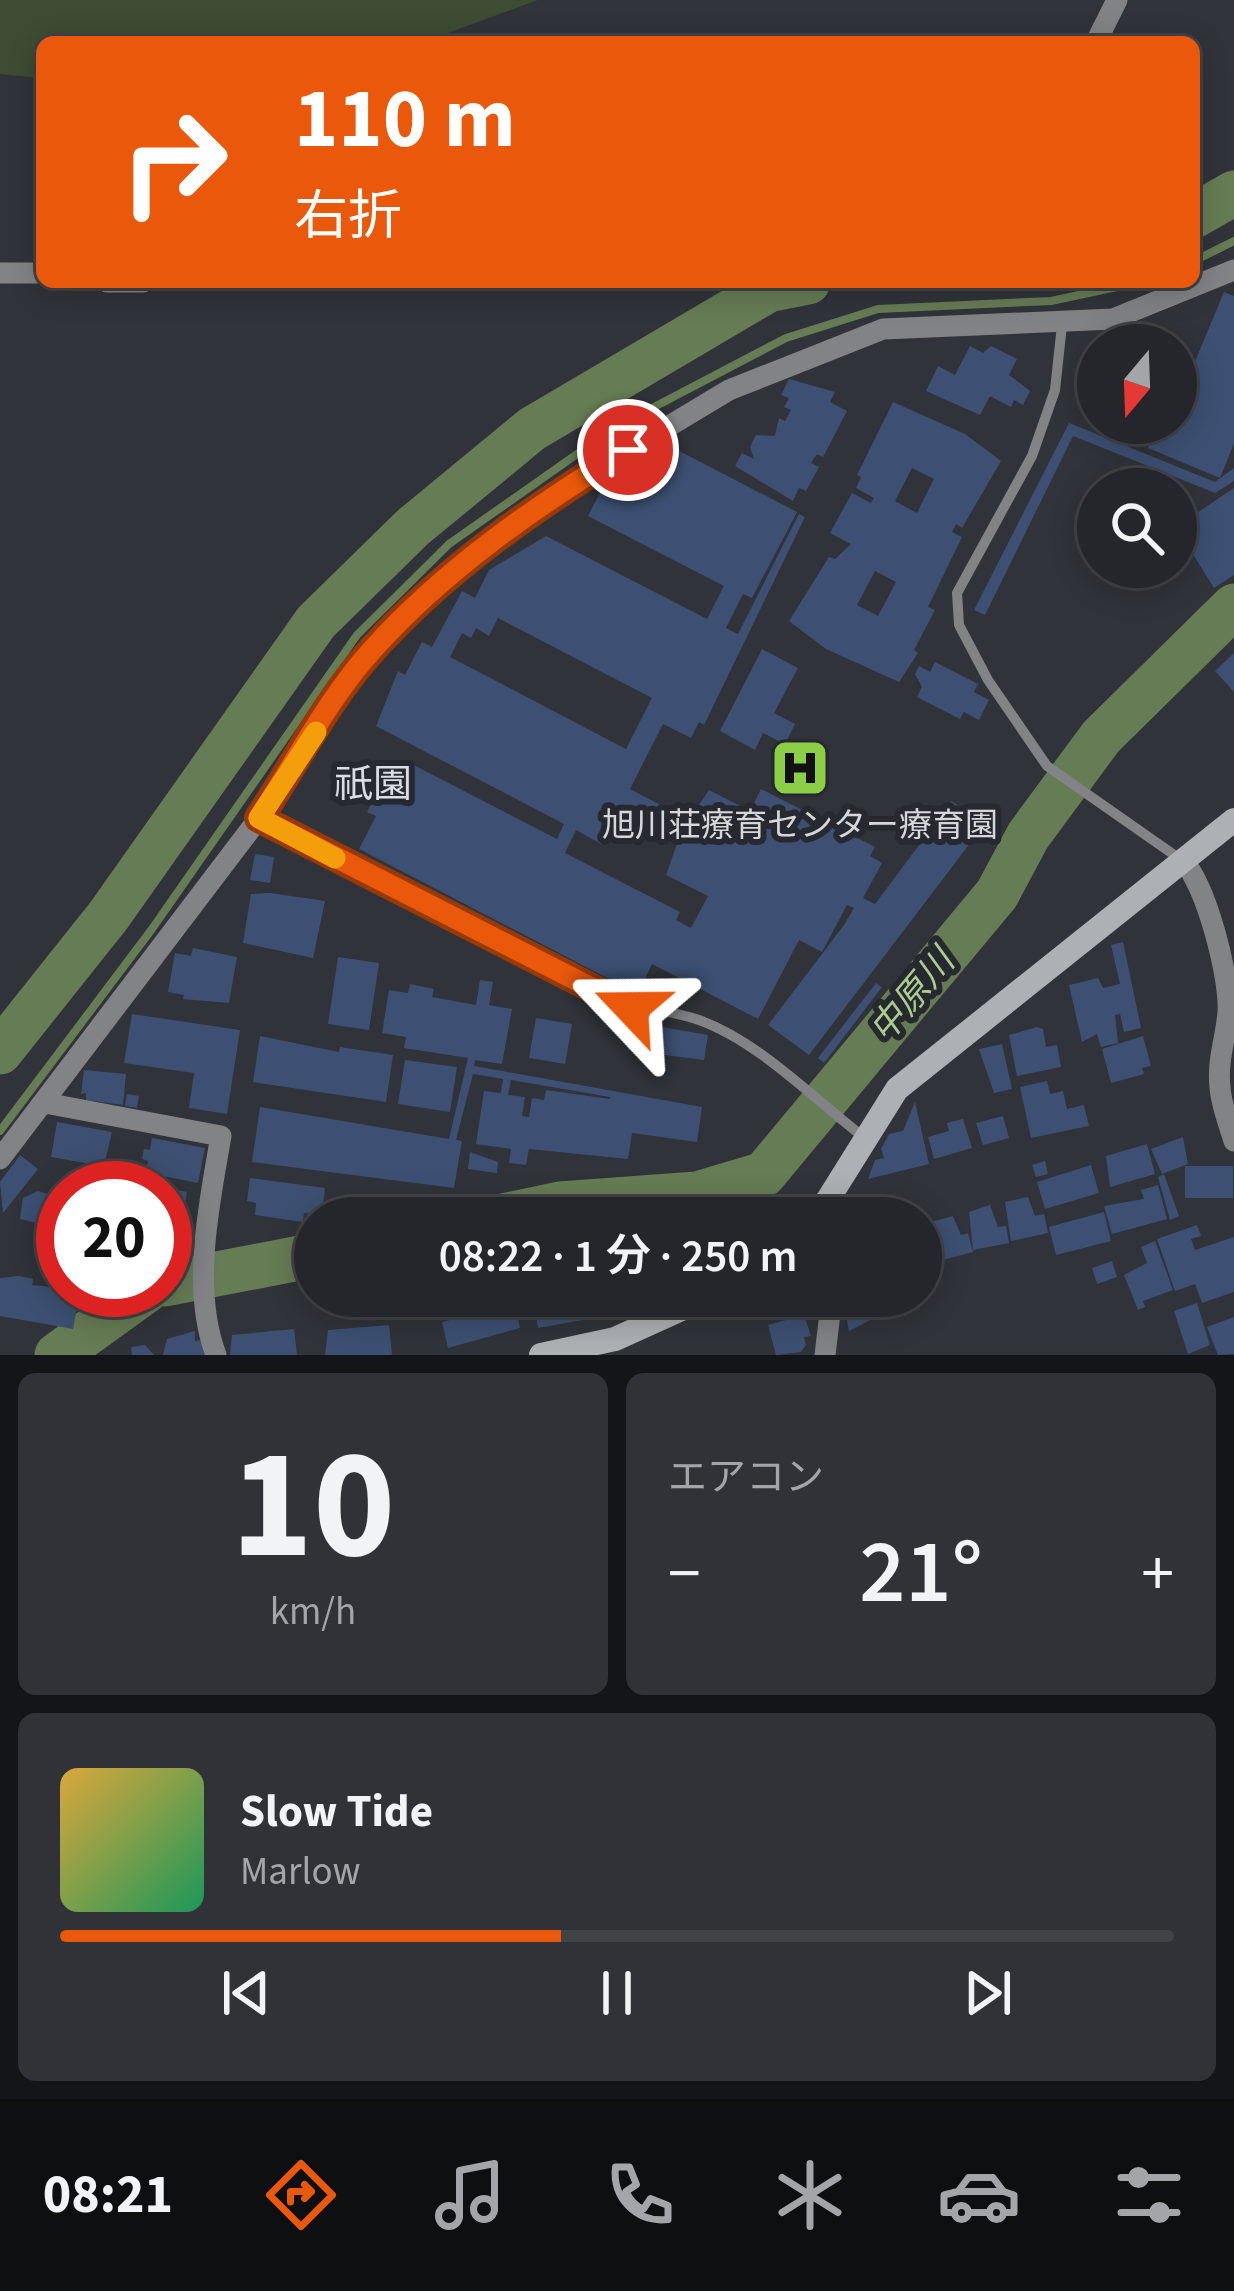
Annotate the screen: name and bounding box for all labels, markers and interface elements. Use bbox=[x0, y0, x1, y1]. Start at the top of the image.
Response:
text: 110 m bbox=[294, 60, 516, 180]
icon: right bbox=[96, 84, 252, 240]
text: 右折 bbox=[294, 179, 402, 256]
north arrow bbox=[1077, 324, 1197, 444]
map controls bbox=[1077, 324, 1197, 588]
pin bbox=[577, 399, 679, 501]
icon: arrive bbox=[595, 417, 661, 483]
button: search bbox=[1077, 468, 1197, 588]
hospital icon: 旭川荘療育センター療育園 bbox=[769, 737, 831, 799]
district label: 祇園 bbox=[334, 757, 412, 813]
place label: 旭川荘療育センター療育園 bbox=[602, 802, 998, 849]
water label: 中原川 bbox=[858, 935, 969, 1054]
position arrow bbox=[568, 945, 694, 1071]
speed limit sign: 20 bbox=[36, 1161, 192, 1317]
text: 08:22 · 1 分 · 250 m bbox=[439, 1225, 797, 1289]
text: 10 bbox=[231, 1395, 395, 1617]
text: エアコン bbox=[668, 1450, 824, 1506]
text: 21° bbox=[859, 1509, 983, 1637]
text: − bbox=[668, 1527, 701, 1621]
text: + bbox=[1141, 1527, 1174, 1621]
text: km/h bbox=[270, 1584, 356, 1640]
text: Slow Tide bbox=[240, 1780, 433, 1844]
text: Marlow bbox=[240, 1844, 361, 1900]
icon: previous bbox=[213, 1960, 279, 2026]
icon: pause bbox=[584, 1960, 650, 2026]
icon: next bbox=[955, 1960, 1021, 2026]
icon: directions bbox=[259, 2153, 343, 2237]
icon: music bbox=[428, 2153, 512, 2237]
icon: phone bbox=[598, 2153, 682, 2237]
icon: climate bbox=[768, 2153, 852, 2237]
icon: car bbox=[937, 2153, 1021, 2237]
icon: filters bbox=[1107, 2153, 1191, 2237]
text: 08:21 bbox=[43, 2157, 173, 2234]

